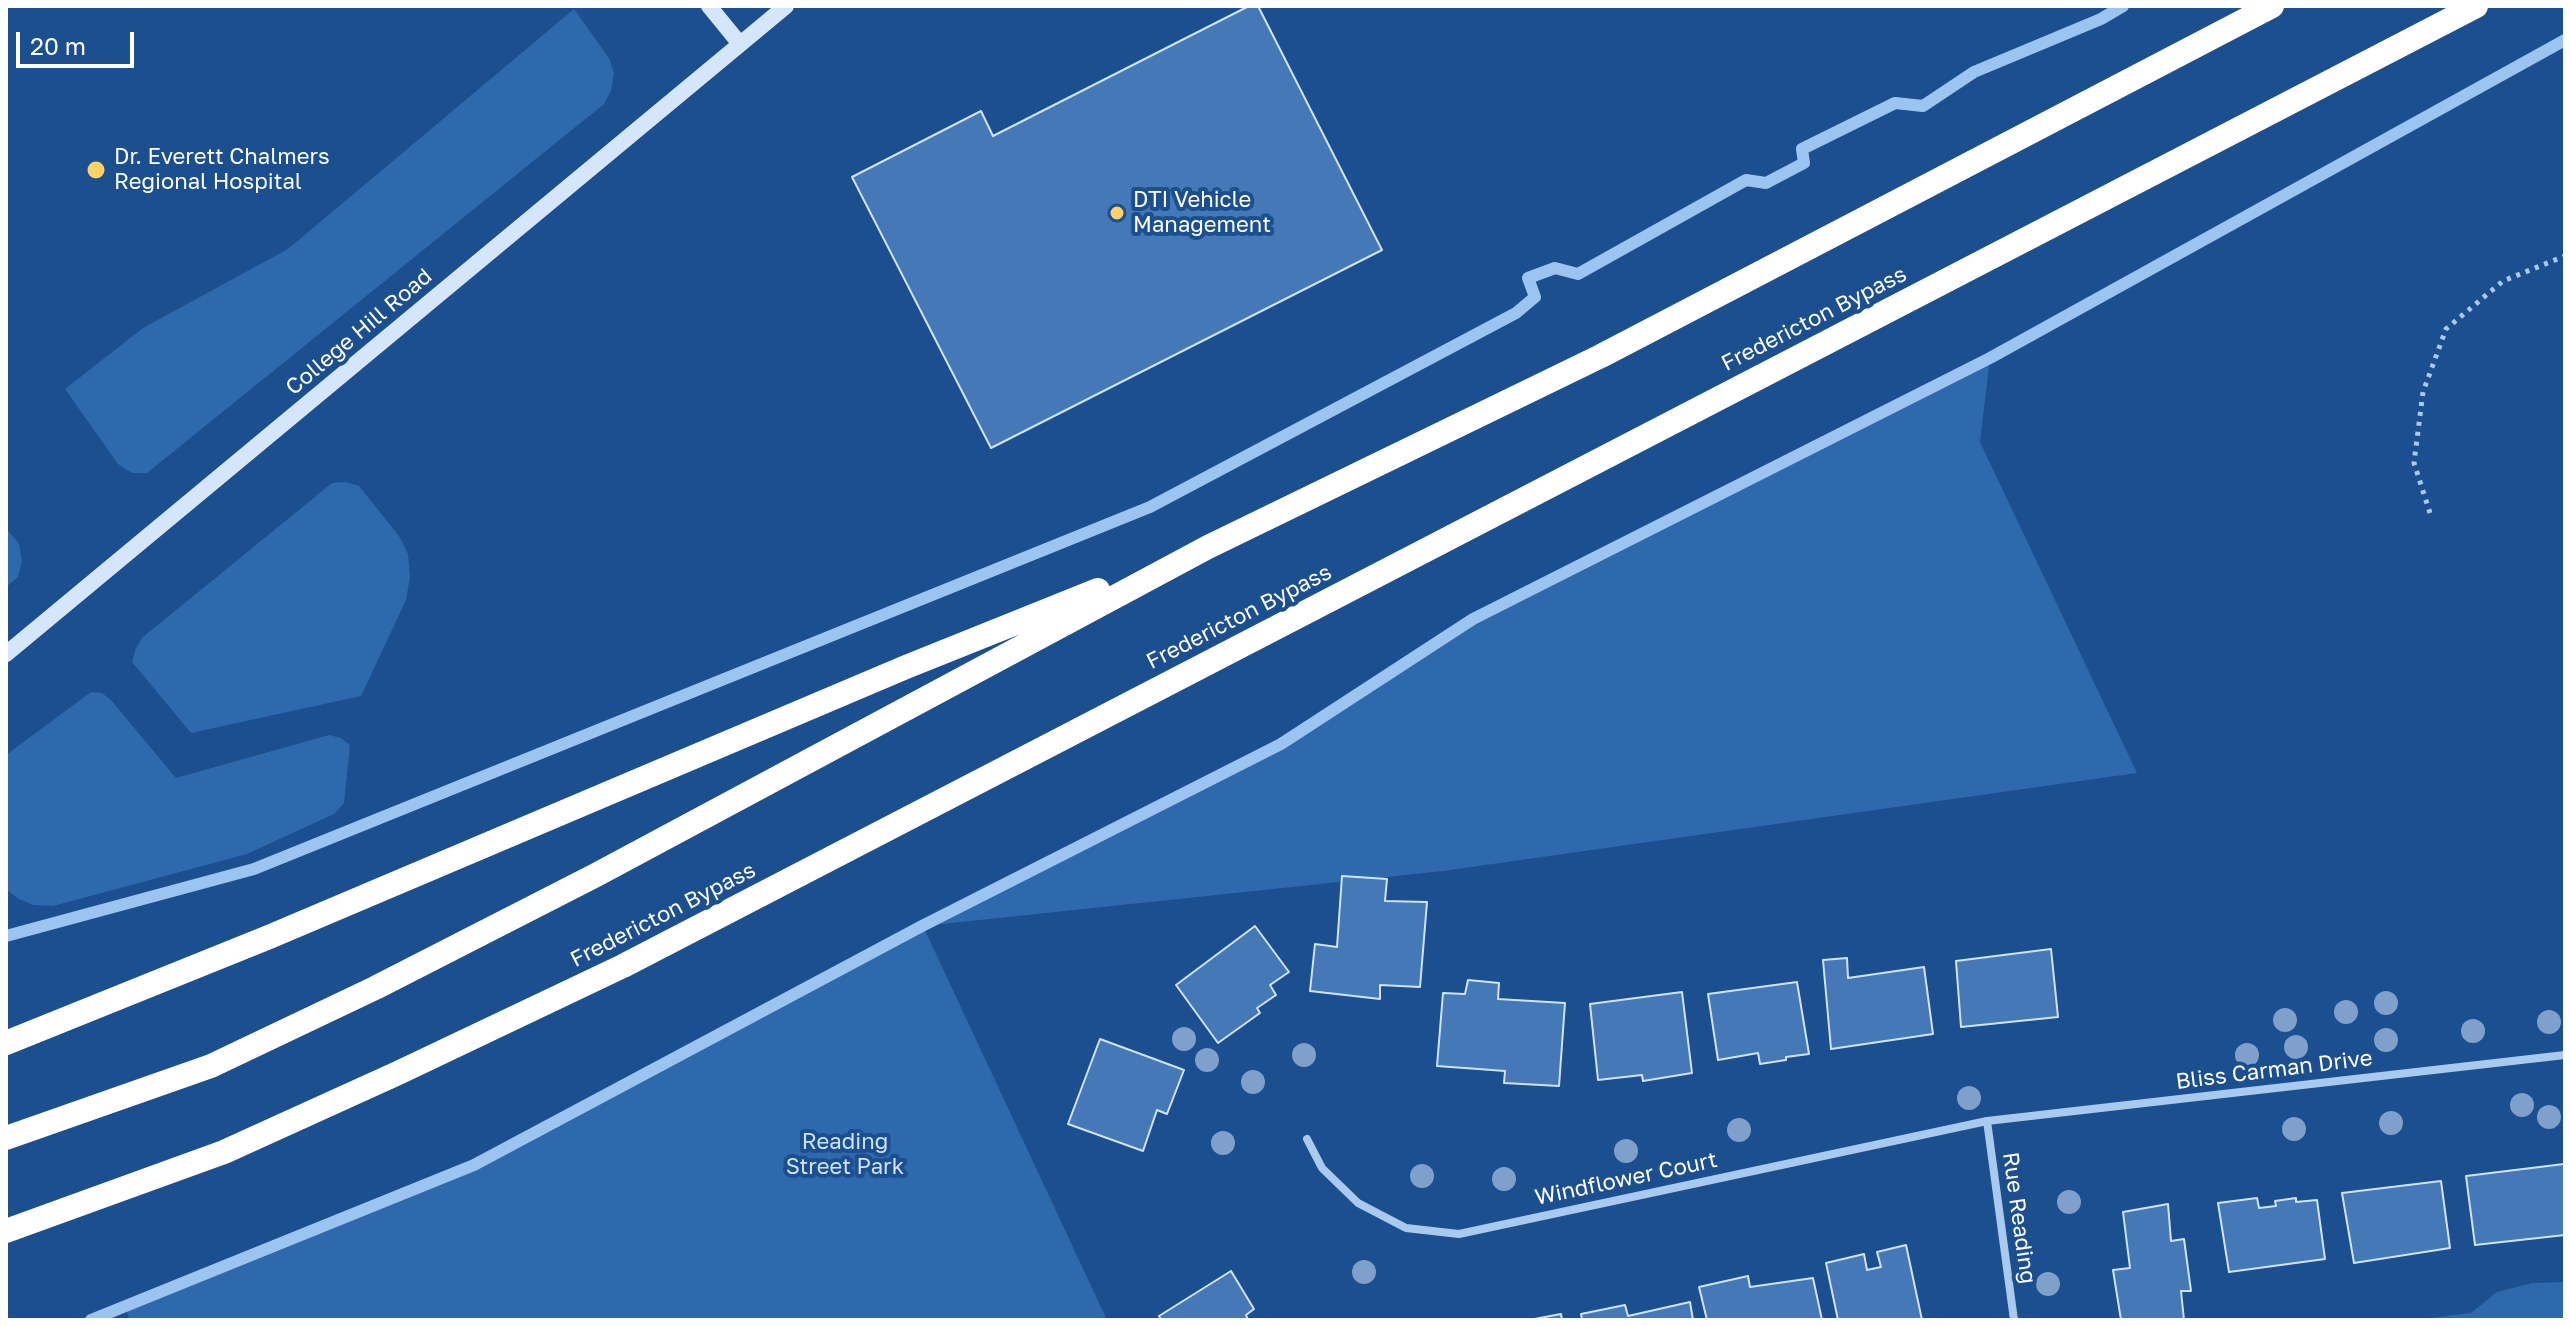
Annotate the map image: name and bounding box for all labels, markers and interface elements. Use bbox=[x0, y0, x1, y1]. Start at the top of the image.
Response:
scale bar bbox=[20, 16, 138, 66]
text: 20 m bbox=[30, 31, 86, 60]
place label: Dr. Everett Chalmers Regional Hospital bbox=[114, 144, 330, 196]
marker: Dr. Everett Chalmers Regional Hospital bbox=[85, 159, 107, 181]
place label: DTI Vehicle Management bbox=[1133, 187, 1271, 238]
marker: DTI Vehicle Management bbox=[1108, 204, 1126, 222]
street label: Fredericton Bypass bbox=[1717, 261, 1911, 377]
street label: College Hill Road bbox=[281, 263, 437, 401]
street label: Fredericton Bypass bbox=[1142, 559, 1336, 675]
street label: Fredericton Bypass bbox=[566, 857, 760, 973]
street label: Bliss Carman Drive bbox=[2174, 1045, 2374, 1095]
park label: Reading Street Park bbox=[786, 1129, 904, 1180]
street label: Windflower Court bbox=[1532, 1147, 1720, 1211]
street label: Rue Reading bbox=[1997, 1151, 2041, 1285]

